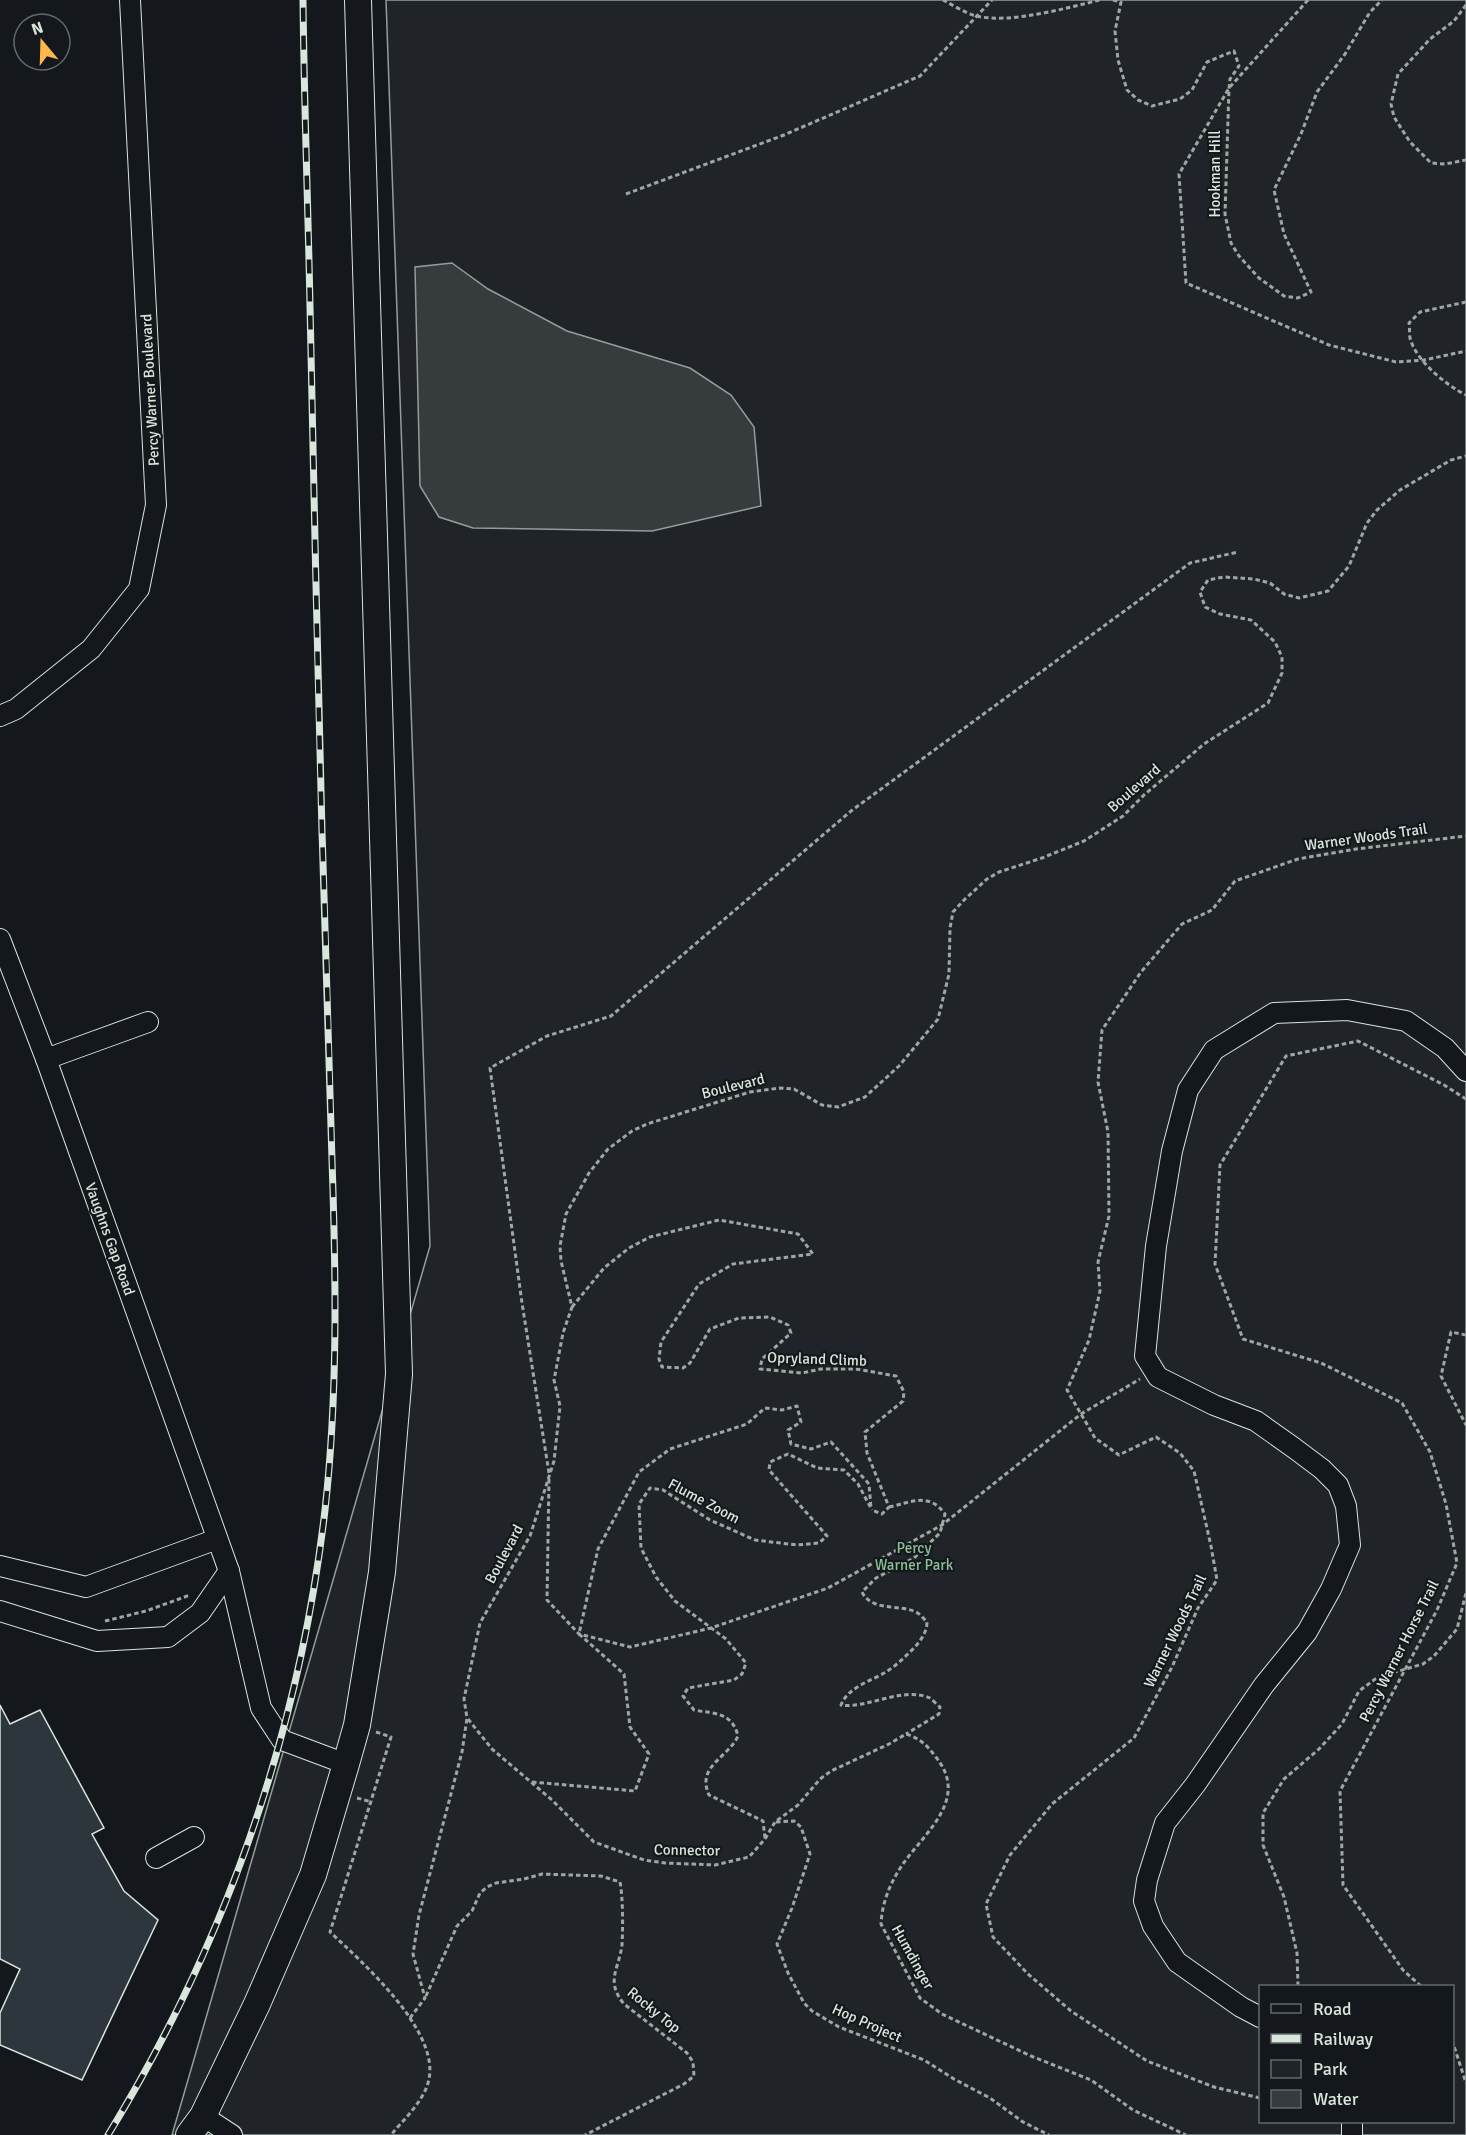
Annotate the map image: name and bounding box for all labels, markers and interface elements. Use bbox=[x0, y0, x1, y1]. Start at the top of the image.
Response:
north arrow bbox=[12, 12, 72, 72]
text: N bbox=[29, 17, 46, 40]
street label: Hookman Hill bbox=[1206, 130, 1224, 218]
street label: Percy Warner Boulevard bbox=[137, 313, 163, 467]
street label: Boulevard bbox=[1104, 760, 1164, 816]
street label: Warner Woods Trail bbox=[1304, 819, 1428, 855]
street label: Boulevard bbox=[700, 1069, 766, 1103]
street label: Vaughns Gap Road bbox=[81, 1180, 139, 1298]
street label: Opryland Climb bbox=[767, 1348, 867, 1370]
street label: Flume Zoom bbox=[665, 1475, 743, 1527]
street label: Boulevard bbox=[481, 1521, 527, 1587]
park label: Percy Warner Park bbox=[875, 1539, 954, 1574]
street label: Warner Woods Trail bbox=[1140, 1572, 1210, 1690]
street label: Percy Warner Horse Trail bbox=[1355, 1577, 1443, 1725]
street label: Connector bbox=[654, 1840, 721, 1860]
street label: Humdinger bbox=[888, 1921, 938, 1993]
street label: Rocky Top bbox=[624, 1983, 684, 2037]
legend bbox=[1259, 1985, 1454, 2123]
text: Road bbox=[1313, 1998, 1352, 2020]
street label: Hop Project bbox=[829, 2000, 905, 2046]
text: Railway bbox=[1313, 2028, 1374, 2050]
text: Park bbox=[1313, 2058, 1348, 2080]
text: Water bbox=[1313, 2088, 1359, 2110]

